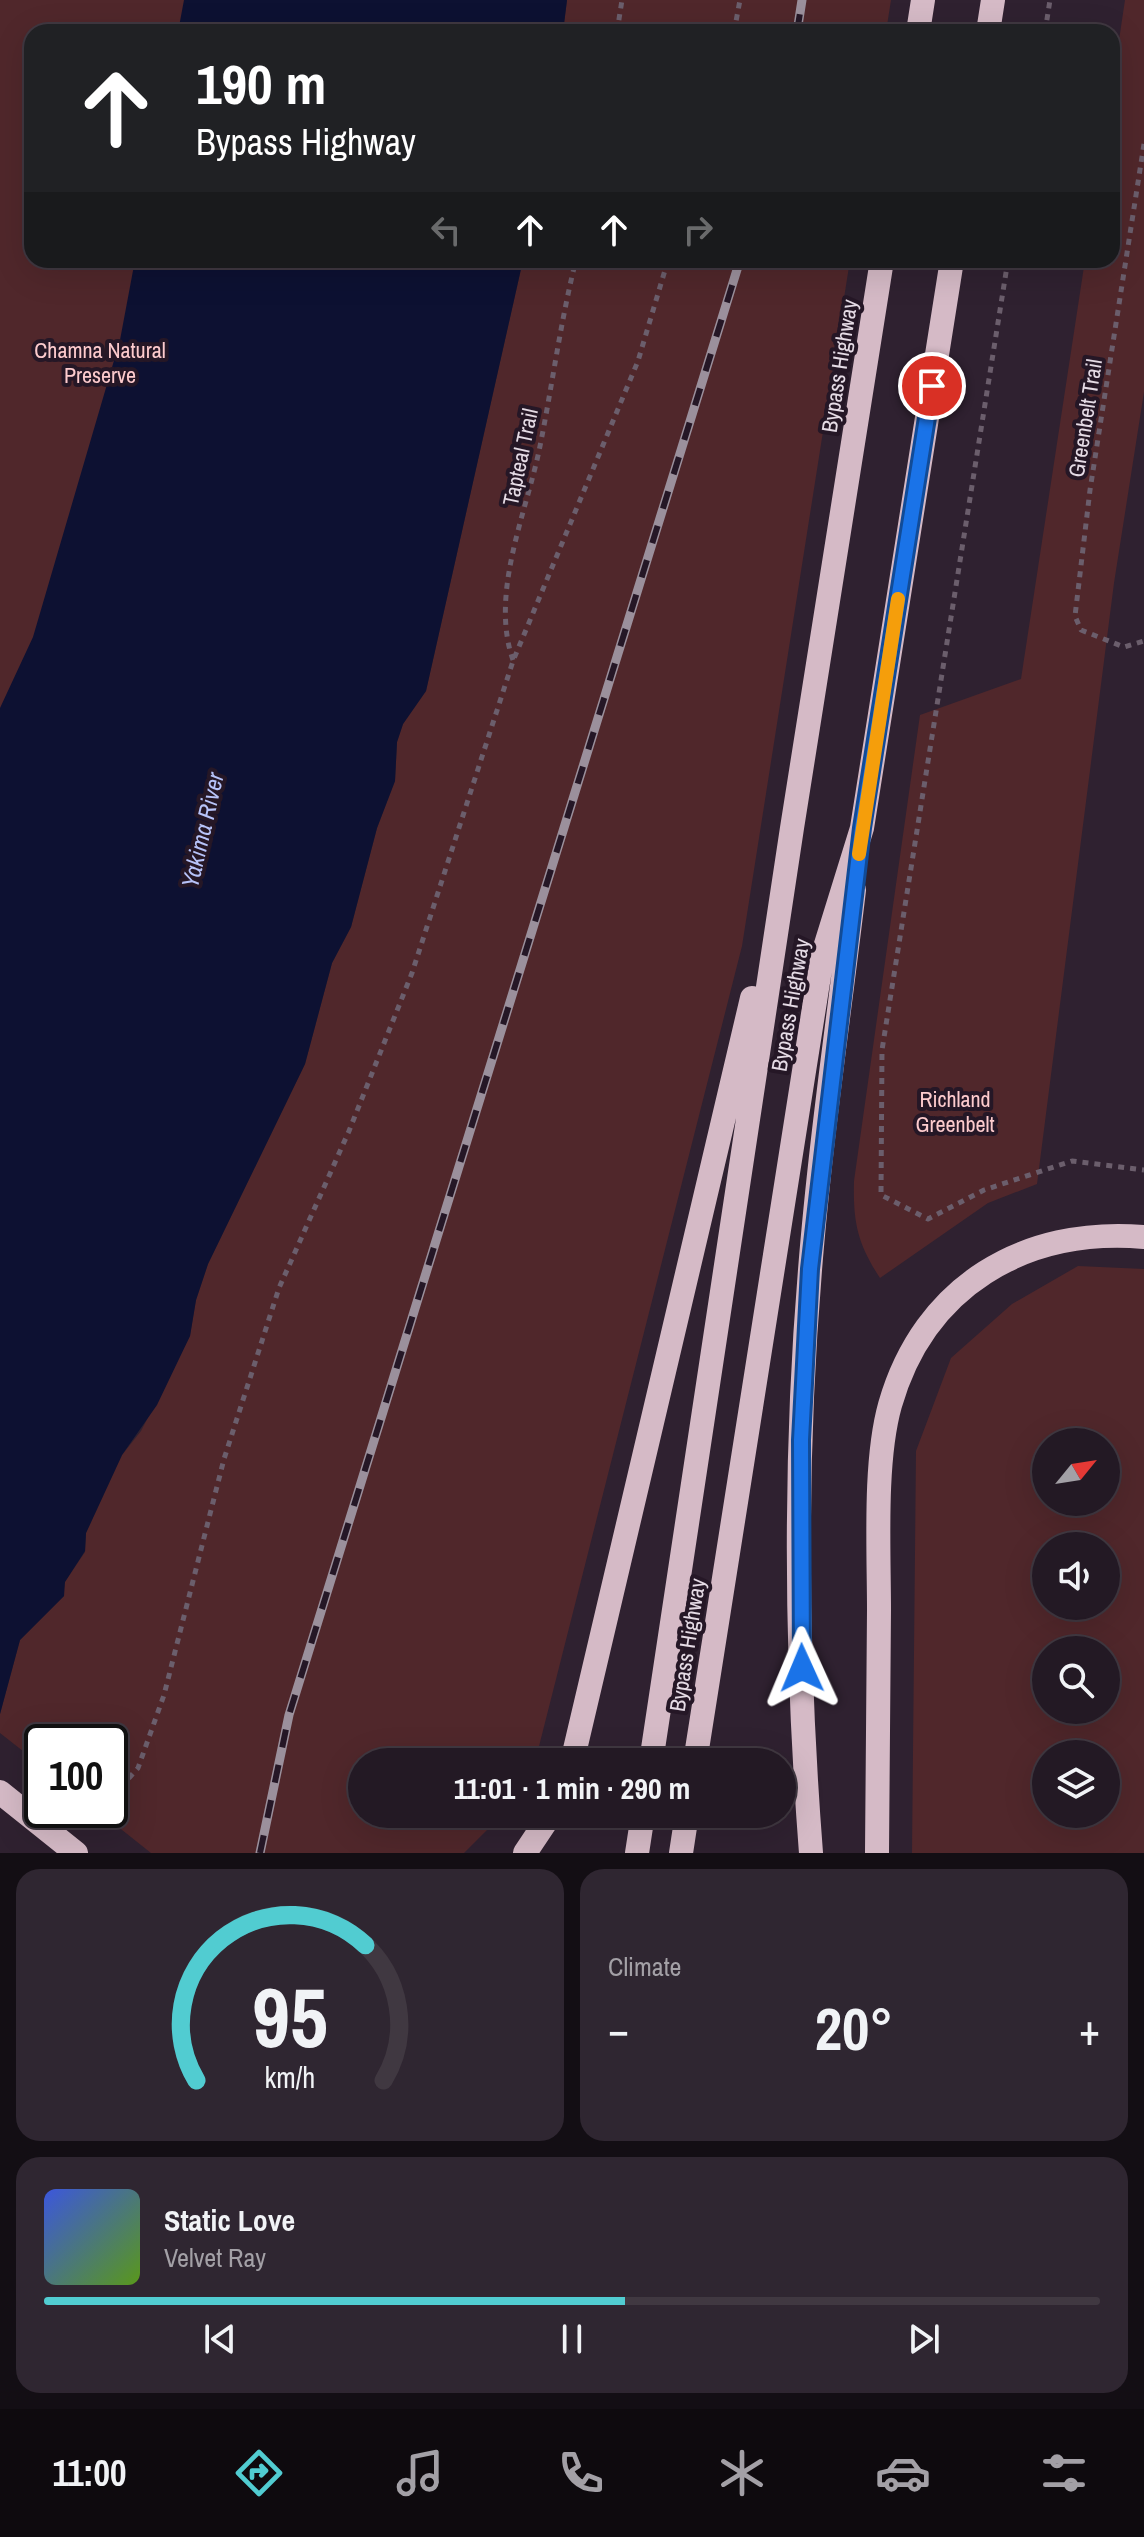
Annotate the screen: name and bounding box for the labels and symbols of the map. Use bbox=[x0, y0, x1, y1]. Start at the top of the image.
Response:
street label: Bypass Highway bbox=[814, 297, 864, 435]
park label: Chamna Natural Preserve bbox=[34, 335, 166, 390]
pin bbox=[898, 352, 966, 420]
street label: Greenbelt Trail bbox=[1061, 357, 1109, 479]
street label: Tapteal Trail bbox=[495, 406, 545, 508]
water label: Yakima River bbox=[173, 768, 231, 891]
street label: Bypass Highway bbox=[764, 936, 816, 1074]
park label: Richland Greenbelt bbox=[915, 1084, 995, 1139]
north arrow bbox=[1032, 1428, 1120, 1516]
street label: Bypass Highway bbox=[662, 1576, 712, 1714]
position arrow bbox=[760, 1626, 844, 1710]
speed limit sign: 100 bbox=[24, 1724, 128, 1828]

